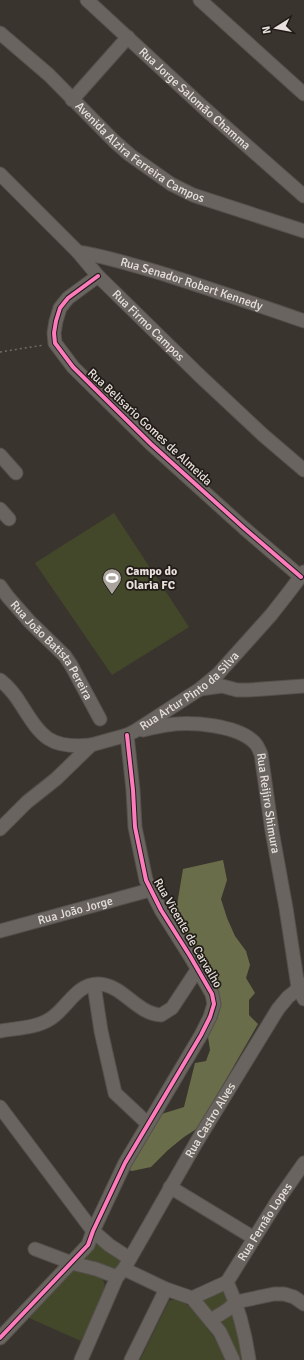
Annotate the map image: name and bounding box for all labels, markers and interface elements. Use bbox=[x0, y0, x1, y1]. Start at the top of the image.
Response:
north arrow bbox=[256, 8, 296, 48]
text: N bbox=[260, 25, 274, 35]
street label: Rua Jorge Salomão Chamma bbox=[135, 45, 253, 153]
street label: Avenida Alzira Ferreira Campos bbox=[72, 99, 206, 206]
street label: Rua Senador Robert Kennedy bbox=[119, 255, 265, 314]
street label: Rua Firmo Campos bbox=[109, 287, 187, 364]
street label: Rua Belisario Gomes de Almeida bbox=[84, 366, 215, 489]
place label: Campo do Olaria FC bbox=[126, 564, 177, 593]
sports icon: Campo do Olaria FC bbox=[101, 567, 123, 595]
street label: Rua João Batista Pereira bbox=[7, 598, 95, 703]
street label: Rua Artur Pinto da Silva bbox=[137, 649, 242, 734]
street label: Rua Reijiro Shimura bbox=[253, 752, 283, 855]
street label: Rua Vicente de Carvalho bbox=[150, 876, 225, 991]
street label: Rua João Jorge bbox=[36, 894, 115, 928]
street label: Rua Castro Alves bbox=[182, 1080, 239, 1161]
street label: Rua Fernão Lopes bbox=[235, 1180, 296, 1264]

